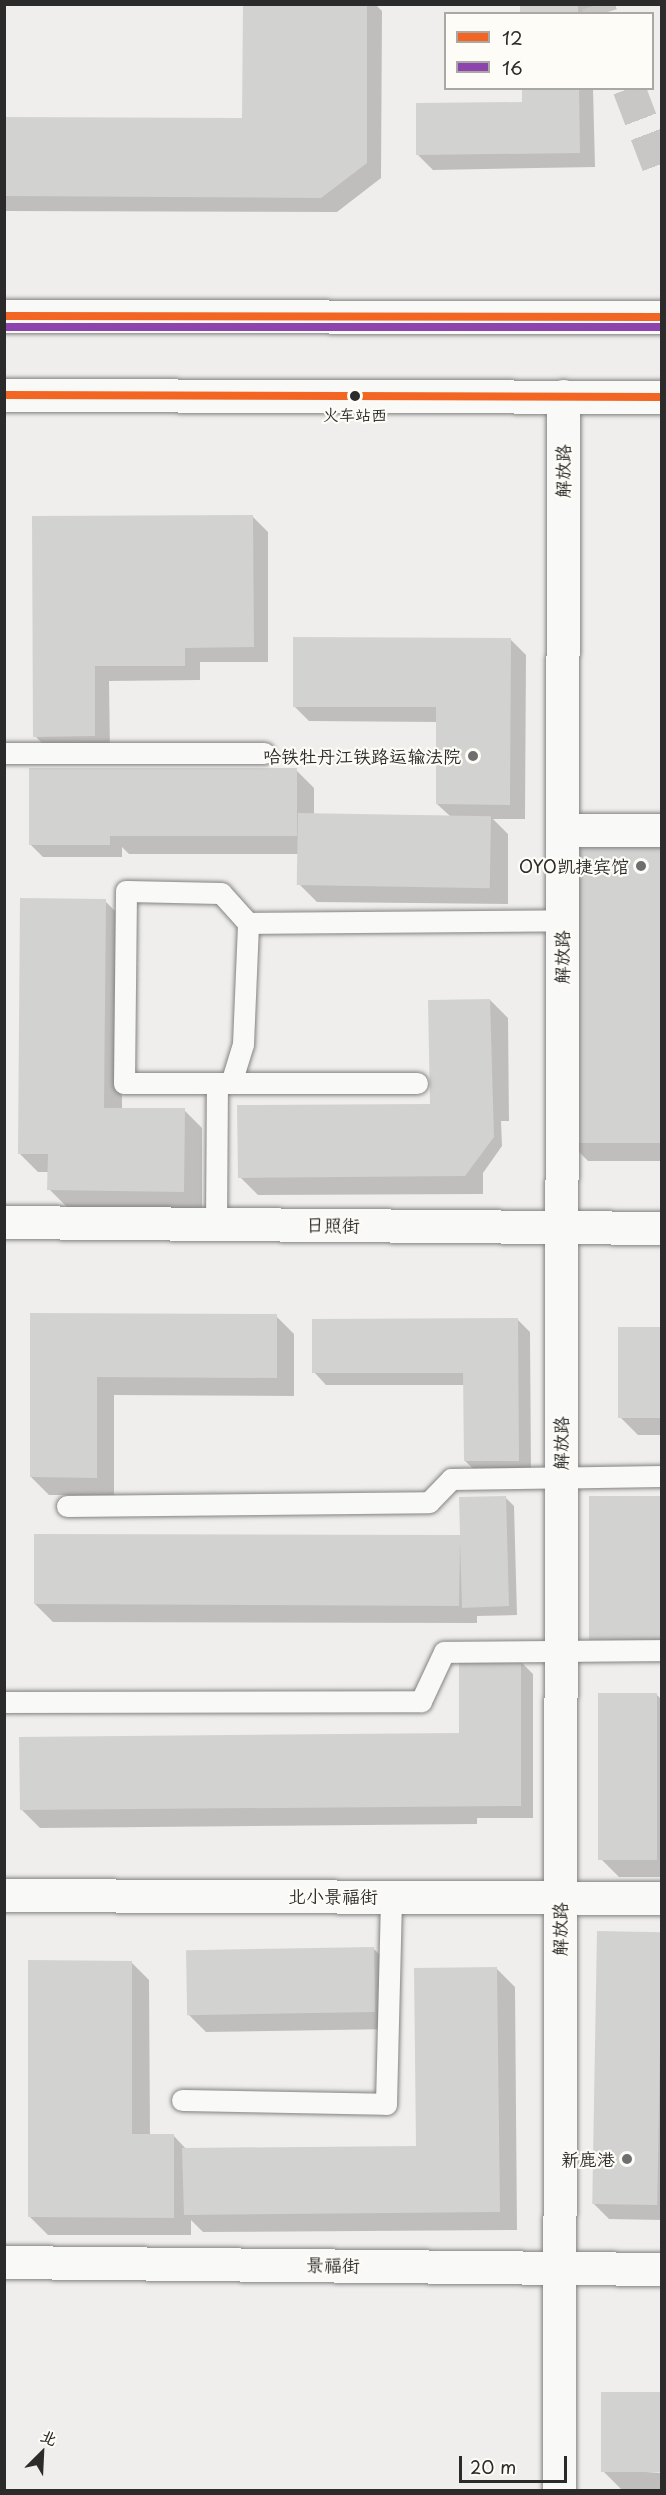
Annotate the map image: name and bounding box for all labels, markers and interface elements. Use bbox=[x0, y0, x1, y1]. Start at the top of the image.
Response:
legend bbox=[444, 12, 654, 90]
text: 12 bbox=[502, 24, 523, 51]
text: 16 bbox=[502, 54, 523, 81]
marker: 火车站西 bbox=[349, 390, 361, 402]
place label: 火车站西 bbox=[323, 404, 387, 424]
street label: 解放路 bbox=[552, 444, 574, 498]
place label: 哈铁牡丹江铁路运输法院 bbox=[263, 745, 461, 767]
marker: 哈铁牡丹江铁路运输法院 bbox=[466, 749, 480, 763]
place label: OYO凯捷宾馆 bbox=[519, 855, 629, 877]
marker: OYO凯捷宾馆 bbox=[634, 859, 648, 873]
street label: 解放路 bbox=[551, 930, 573, 984]
street label: 日照街 bbox=[306, 1214, 360, 1236]
street label: 解放路 bbox=[550, 1416, 572, 1470]
street label: 北小景福街 bbox=[288, 1885, 378, 1907]
street label: 解放路 bbox=[549, 1902, 571, 1956]
place label: 新鹿港 bbox=[561, 2148, 615, 2170]
marker: 新鹿港 bbox=[620, 2152, 634, 2166]
street label: 景福街 bbox=[306, 2254, 360, 2276]
text: 北 bbox=[37, 2422, 62, 2451]
north arrow bbox=[12, 2423, 72, 2483]
scale bar bbox=[462, 2444, 570, 2482]
text: 20 m bbox=[470, 2453, 516, 2480]

